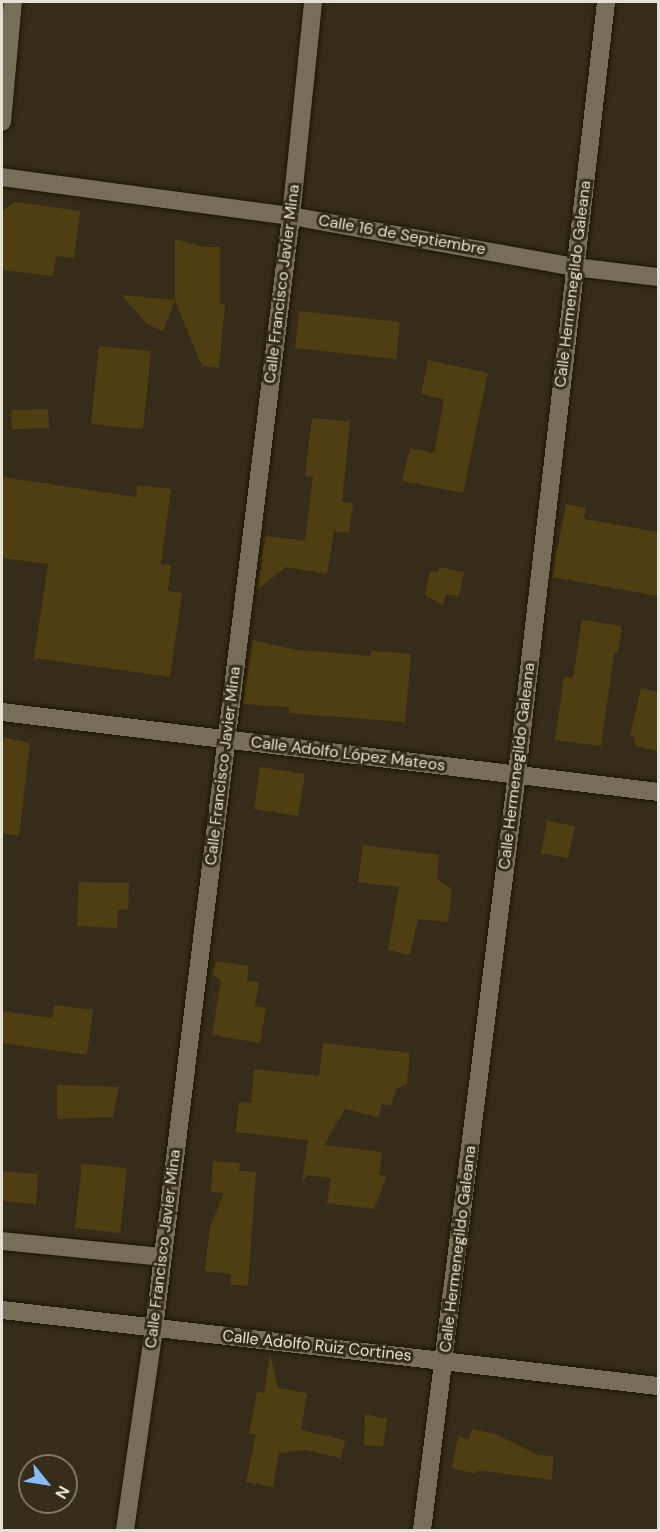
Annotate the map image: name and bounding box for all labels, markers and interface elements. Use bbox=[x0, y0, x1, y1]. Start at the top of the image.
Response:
street label: Calle Hermenegildo Galeana bbox=[551, 179, 595, 389]
street label: Calle Francisco Javier Mina bbox=[260, 184, 304, 384]
street label: Calle 16 de Septiembre bbox=[317, 211, 487, 259]
street label: Calle Hermenegildo Galeana bbox=[495, 661, 539, 871]
street label: Calle Francisco Javier Mina bbox=[201, 666, 245, 866]
street label: Calle Adolfo López Mateos bbox=[250, 733, 446, 775]
street label: Calle Hermenegildo Galeana bbox=[436, 1144, 480, 1354]
street label: Calle Francisco Javier Mina bbox=[141, 1149, 185, 1349]
street label: Calle Adolfo Ruiz Cortines bbox=[221, 1327, 413, 1365]
north arrow bbox=[18, 1454, 78, 1514]
text: N bbox=[50, 1482, 74, 1503]

